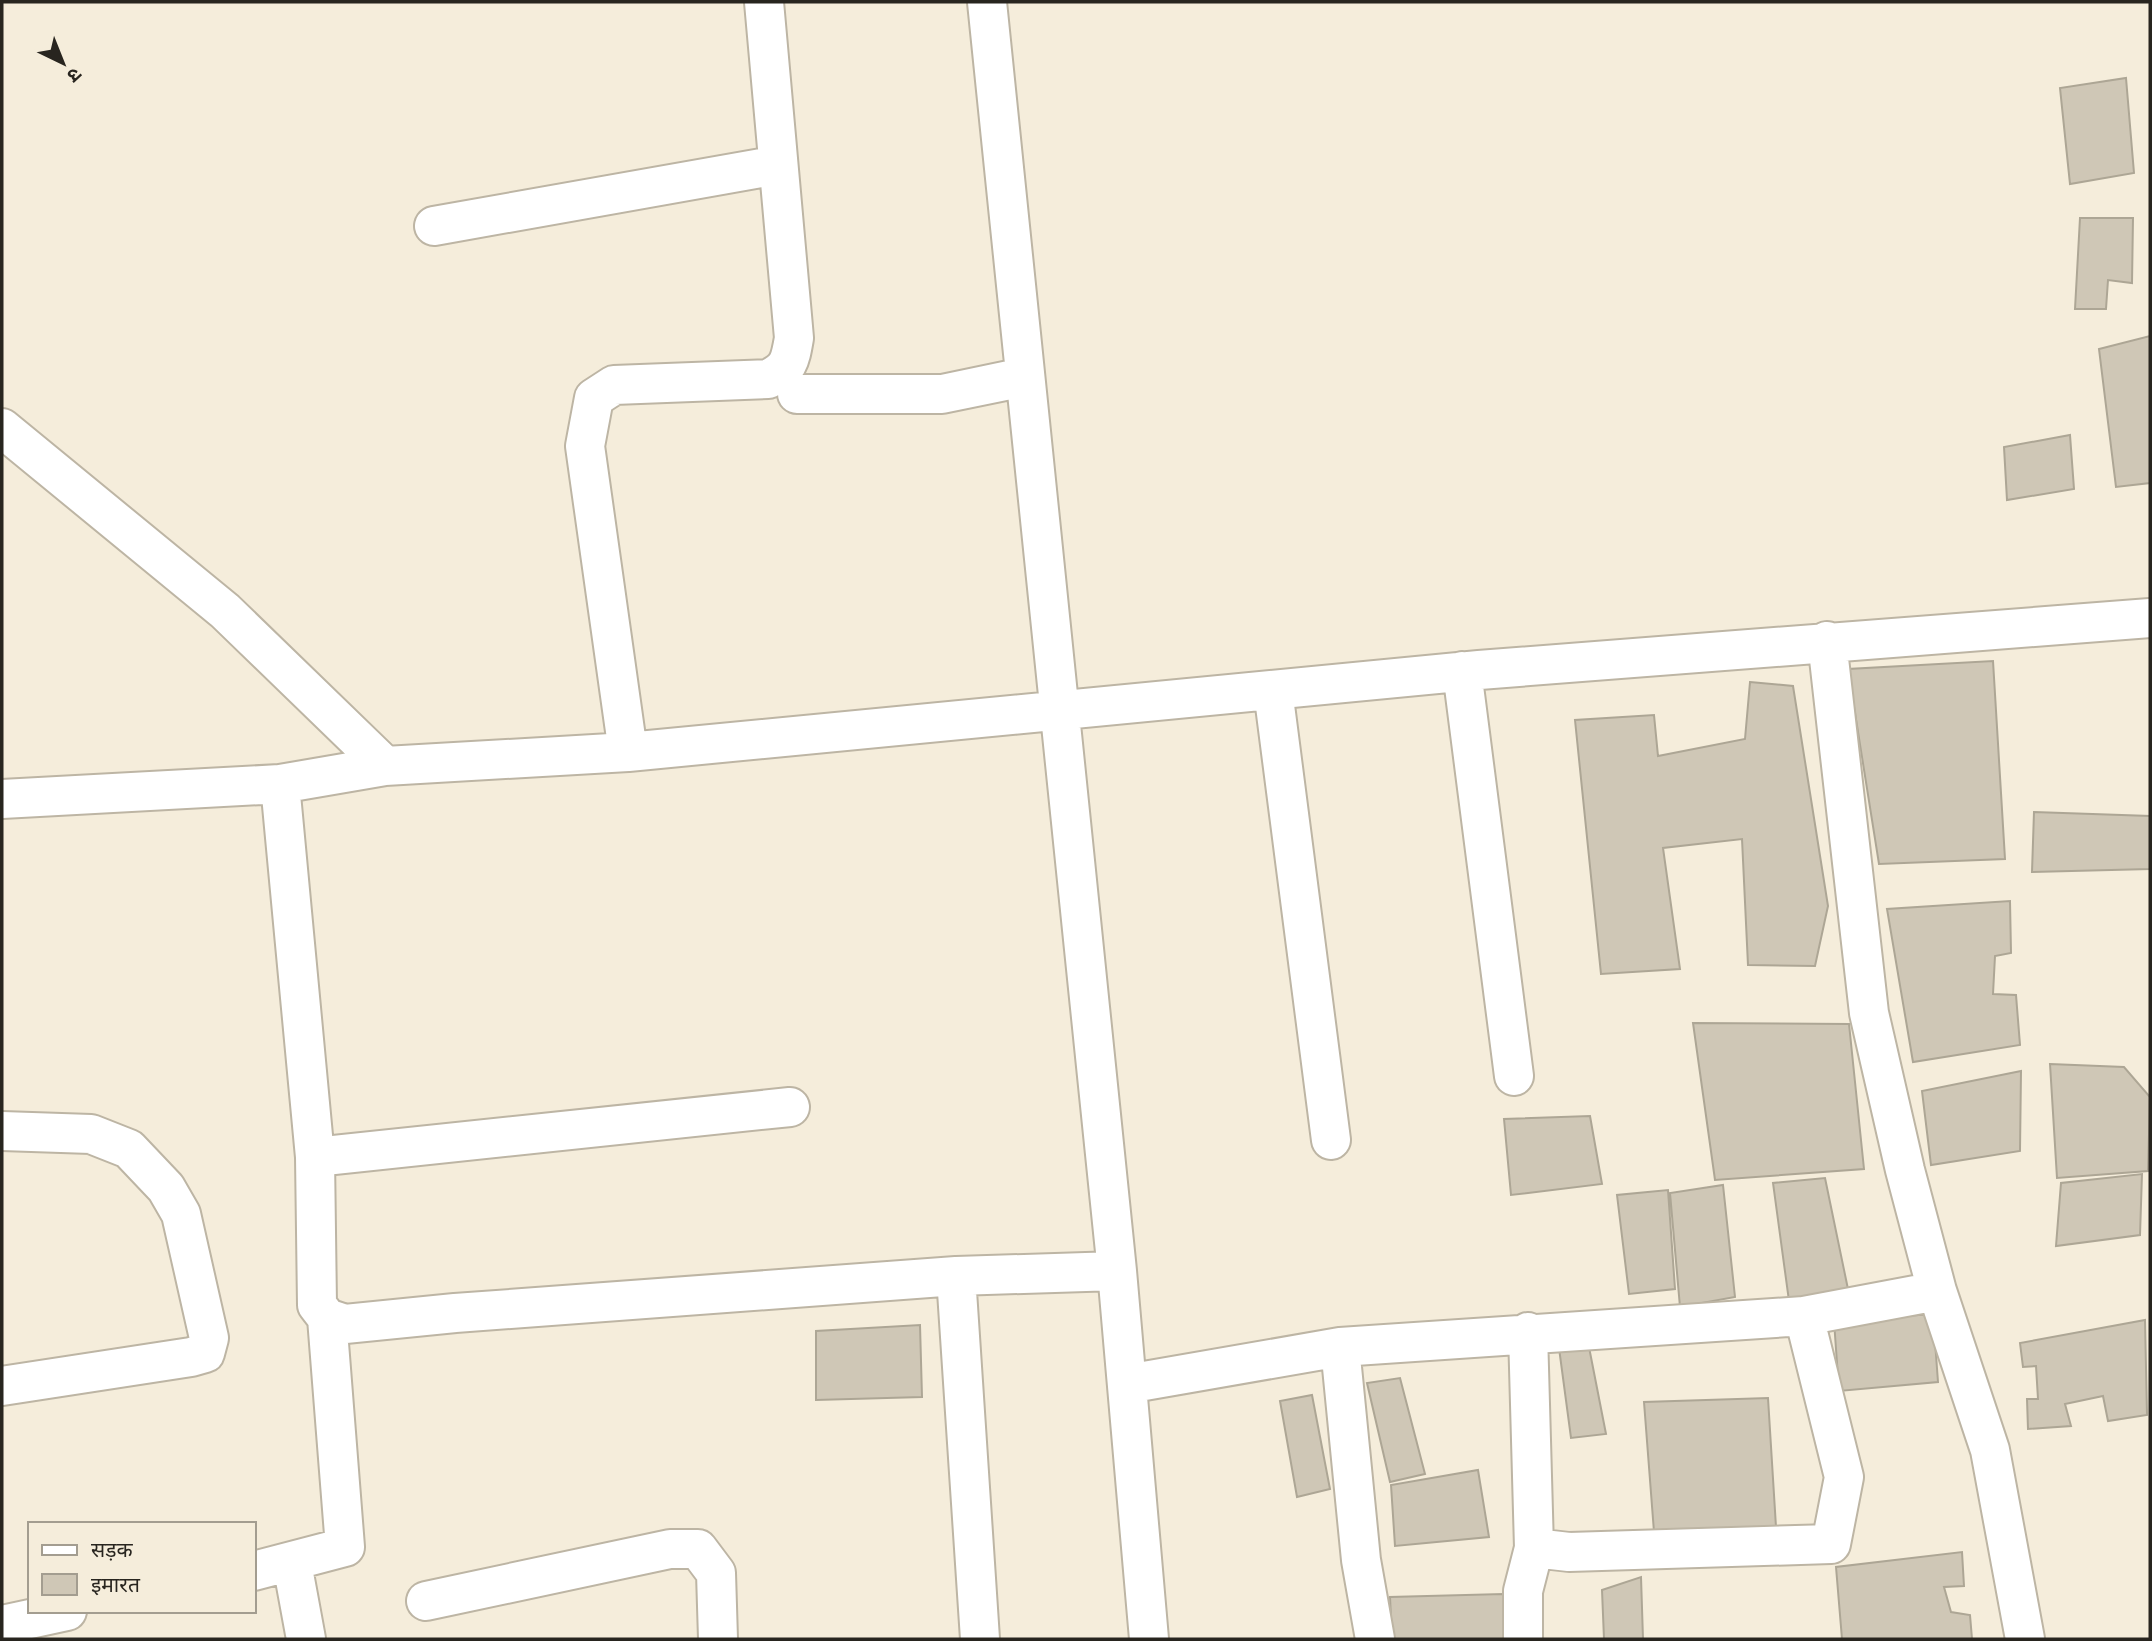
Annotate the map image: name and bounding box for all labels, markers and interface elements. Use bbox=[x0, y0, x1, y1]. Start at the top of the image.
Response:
north arrow bbox=[28, 28, 98, 98]
text: उ bbox=[61, 62, 88, 89]
legend bbox=[28, 1522, 256, 1613]
text: सड़क bbox=[91, 1535, 133, 1563]
text: इमारत bbox=[91, 1570, 141, 1598]

